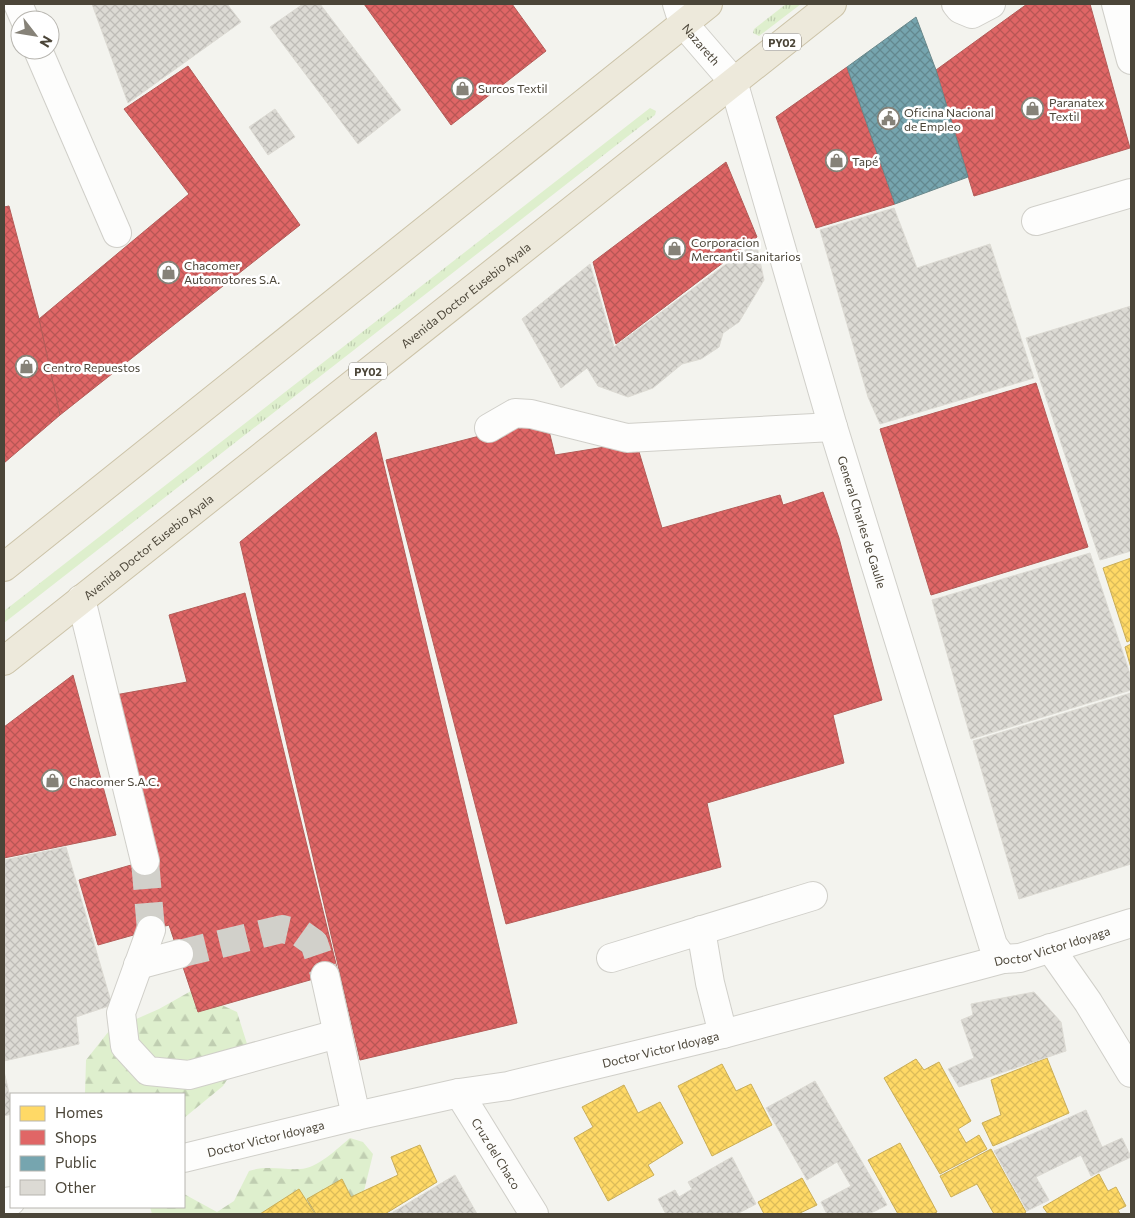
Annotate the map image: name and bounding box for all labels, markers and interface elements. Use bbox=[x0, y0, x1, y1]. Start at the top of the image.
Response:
north arrow bbox=[10, 10, 60, 60]
street label: Nazareth bbox=[680, 21, 723, 68]
text: N bbox=[37, 33, 57, 51]
road number: PY02 bbox=[763, 34, 801, 51]
shop icon: Surcos Textil bbox=[450, 76, 474, 100]
place label: Surcos Textil bbox=[478, 81, 548, 95]
place label: Paranatex Textil bbox=[1049, 95, 1105, 123]
shop icon: Paranatex Textil bbox=[1021, 97, 1045, 121]
place label: Oficina Nacional de Empleo bbox=[904, 105, 994, 133]
public building icon: Oficina Nacional de Empleo bbox=[876, 107, 900, 131]
shop icon: Tapé bbox=[824, 149, 848, 173]
place label: Tapé bbox=[852, 154, 878, 168]
place label: Corporacion Mercantil Sanitarios bbox=[691, 235, 801, 263]
shop icon: Corporacion Mercantil Sanitarios bbox=[663, 237, 687, 261]
street label: Avenida Doctor Eusebio Ayala bbox=[398, 239, 533, 351]
place label: Chacomer Automotores S.A. bbox=[184, 258, 280, 286]
shop icon: Chacomer Automotores S.A. bbox=[156, 260, 180, 284]
shop icon: Centro Repuestos bbox=[15, 355, 39, 379]
place label: Centro Repuestos bbox=[43, 360, 140, 374]
road number: PY02 bbox=[349, 362, 387, 380]
street label: General Charles de Gaulle bbox=[835, 454, 889, 590]
street label: Avenida Doctor Eusebio Ayala bbox=[80, 491, 216, 602]
shop icon: Chacomer S.A.C. bbox=[41, 769, 65, 793]
place label: Chacomer S.A.C. bbox=[69, 774, 159, 788]
street label: Doctor Victor Idoyaga bbox=[992, 923, 1111, 968]
street label: Doctor Victor Idoyaga bbox=[601, 1028, 720, 1070]
legend bbox=[10, 1093, 185, 1208]
text: Homes bbox=[55, 1103, 103, 1121]
street label: Cruz del Chaco bbox=[469, 1115, 524, 1192]
street label: Doctor Victor Idoyaga bbox=[206, 1117, 325, 1159]
text: Shops bbox=[55, 1128, 97, 1146]
text: Public bbox=[55, 1153, 97, 1171]
text: Other bbox=[55, 1178, 96, 1196]

